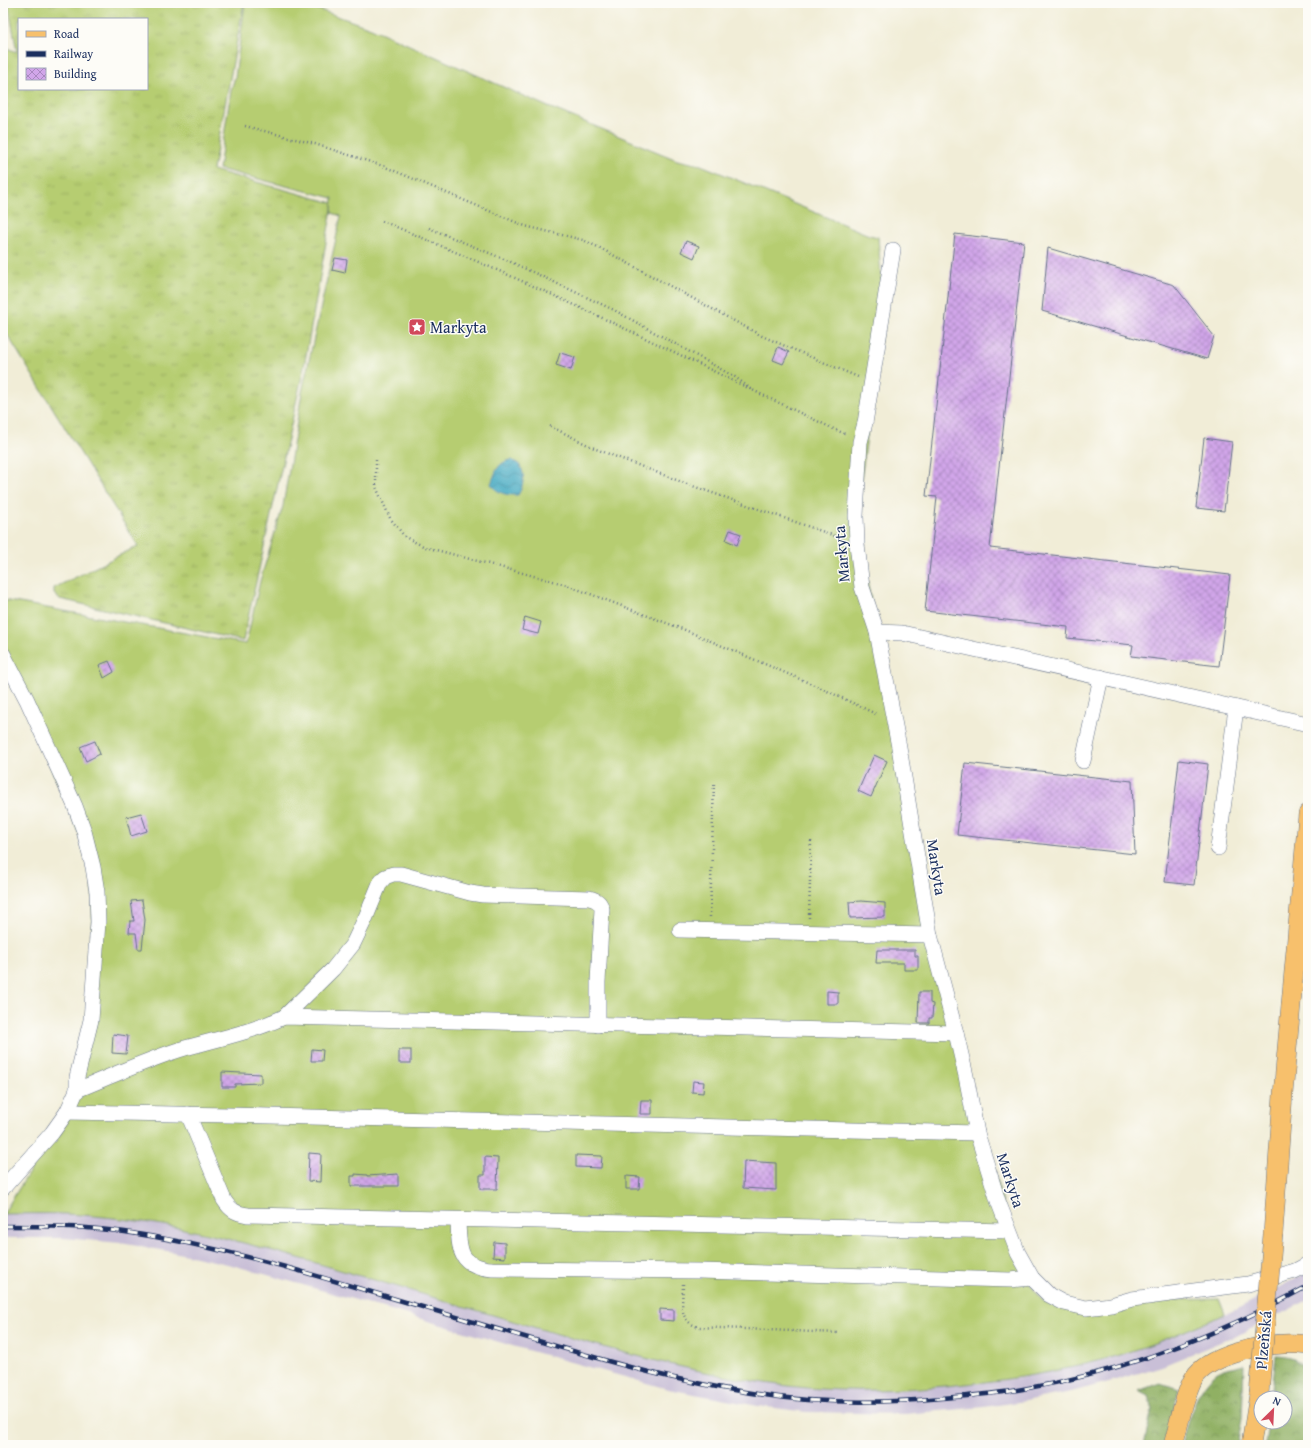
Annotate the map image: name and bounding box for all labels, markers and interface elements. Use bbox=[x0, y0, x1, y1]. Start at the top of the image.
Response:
legend bbox=[18, 18, 148, 90]
text: Road bbox=[54, 25, 80, 42]
text: Railway bbox=[54, 45, 93, 62]
text: Building bbox=[54, 65, 97, 82]
place label: Markyta bbox=[430, 315, 487, 339]
place icon: Markyta bbox=[407, 317, 427, 337]
street label: Markyta bbox=[827, 524, 855, 583]
street label: Markyta bbox=[921, 837, 953, 897]
street label: Markyta bbox=[991, 1149, 1031, 1211]
street label: Plzeňská bbox=[1248, 1309, 1278, 1370]
north arrow bbox=[1253, 1390, 1293, 1430]
text: N bbox=[1270, 1392, 1284, 1410]

